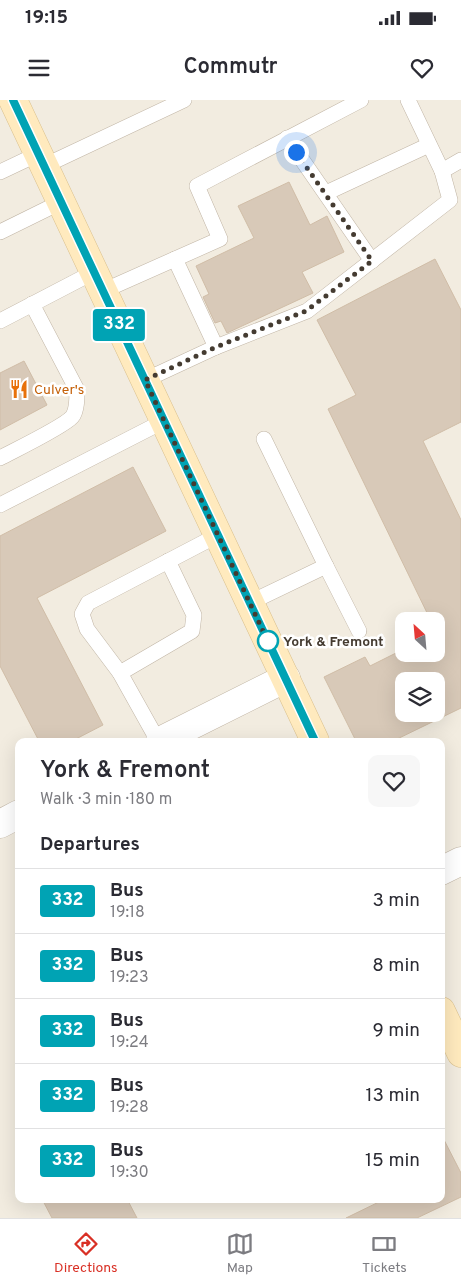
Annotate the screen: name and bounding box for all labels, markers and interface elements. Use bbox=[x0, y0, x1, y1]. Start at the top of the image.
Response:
text: 19:15 bbox=[25, 6, 68, 30]
icon: menu bbox=[25, 54, 53, 82]
text: Commutr bbox=[183, 54, 278, 81]
icon: heart bbox=[408, 54, 436, 82]
your location bbox=[284, 140, 309, 165]
line badge: 332 bbox=[90, 309, 148, 341]
text: 332 bbox=[103, 313, 135, 336]
restaurant icon: Culver's bbox=[8, 378, 30, 400]
place label: Culver's bbox=[34, 382, 84, 399]
north arrow bbox=[395, 612, 445, 662]
map controls bbox=[395, 612, 445, 722]
marker: York & Fremont bbox=[257, 630, 279, 652]
place label: York & Fremont bbox=[283, 634, 384, 651]
button: layers bbox=[395, 672, 445, 722]
button: heart bbox=[368, 755, 420, 807]
text: York & Fremont bbox=[40, 756, 210, 786]
text: Walk · 3 min · 180 m bbox=[40, 790, 172, 810]
text: Departures bbox=[40, 833, 140, 857]
text: Bus bbox=[110, 879, 144, 903]
text: 332 bbox=[51, 889, 84, 912]
text: 3 min bbox=[372, 889, 420, 913]
text: 19:18 bbox=[110, 903, 145, 923]
text: Bus bbox=[110, 944, 144, 968]
text: 332 bbox=[51, 954, 84, 977]
text: 8 min bbox=[372, 954, 420, 978]
text: 19:23 bbox=[110, 968, 149, 988]
text: Bus bbox=[110, 1009, 144, 1033]
text: 332 bbox=[51, 1019, 84, 1042]
text: 9 min bbox=[373, 1019, 420, 1043]
text: 19:24 bbox=[110, 1033, 149, 1053]
text: Bus bbox=[110, 1074, 144, 1098]
text: 332 bbox=[51, 1084, 84, 1107]
text: 13 min bbox=[365, 1084, 420, 1108]
text: 19:28 bbox=[110, 1098, 149, 1118]
text: Bus bbox=[110, 1139, 144, 1163]
text: 332 bbox=[51, 1149, 84, 1172]
text: 15 min bbox=[365, 1149, 420, 1173]
text: 19:30 bbox=[110, 1163, 149, 1183]
tab: Directions bbox=[54, 1230, 118, 1277]
tab: Map bbox=[226, 1230, 254, 1277]
tab: Tickets bbox=[362, 1230, 407, 1277]

